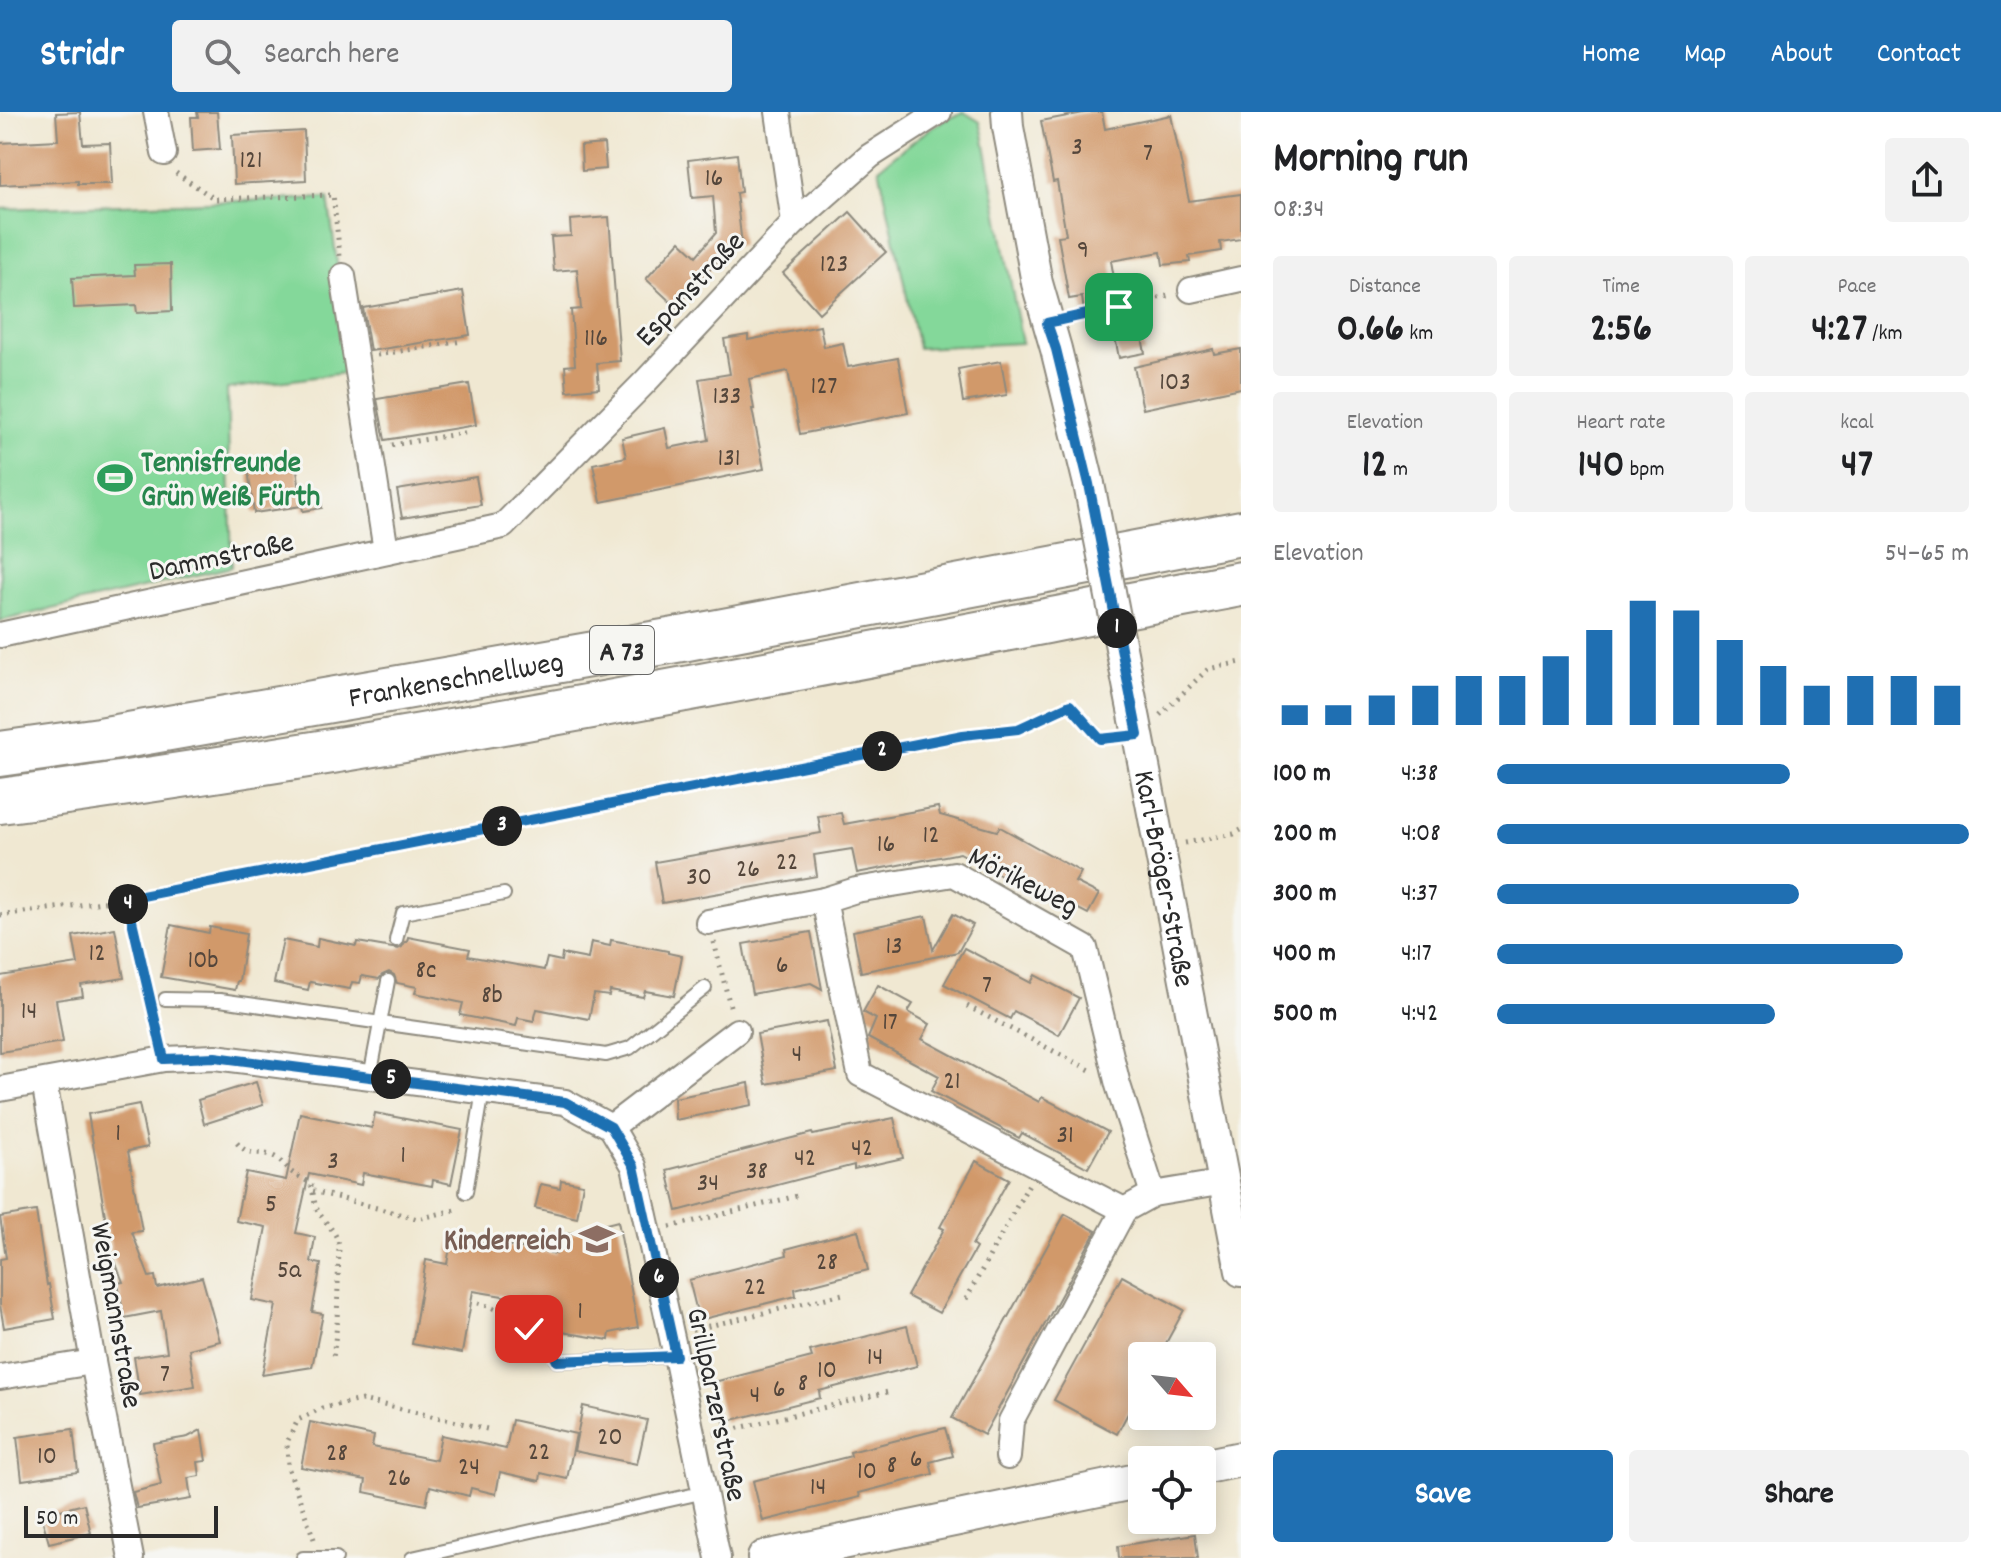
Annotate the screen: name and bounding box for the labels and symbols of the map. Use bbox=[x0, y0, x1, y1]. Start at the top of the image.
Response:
house number: 3 bbox=[1071, 130, 1083, 167]
house number: 7 bbox=[1143, 136, 1153, 173]
house number: 121 bbox=[240, 143, 262, 180]
house number: 16 bbox=[705, 161, 723, 198]
street label: Espanstraße bbox=[627, 224, 757, 359]
house number: 9 bbox=[1077, 233, 1089, 270]
house number: 123 bbox=[820, 247, 848, 284]
pin bbox=[1085, 273, 1153, 341]
house number: 116 bbox=[584, 321, 608, 358]
house number: 103 bbox=[1159, 365, 1191, 402]
house number: 127 bbox=[810, 369, 838, 406]
house number: 133 bbox=[713, 379, 741, 416]
house number: 131 bbox=[718, 441, 740, 478]
place label: Tennisfreunde Grün Weiß Fürth bbox=[141, 444, 320, 521]
sports icon: Tennisfreunde Grün Weiß Fürth bbox=[96, 459, 134, 497]
street label: Dammstraße bbox=[146, 523, 298, 596]
pin: 1 bbox=[1097, 608, 1137, 648]
road number: A 73 bbox=[590, 626, 654, 674]
street label: Frankenschnellweg bbox=[346, 643, 567, 722]
pin: 2 bbox=[862, 731, 902, 771]
street label: Karl-Bröger-Straße bbox=[1119, 767, 1203, 991]
pin: 3 bbox=[482, 806, 522, 846]
house number: 12 bbox=[922, 818, 940, 855]
house number: 16 bbox=[877, 827, 895, 864]
street label: Mörikeweg bbox=[959, 838, 1085, 930]
house number: 22 bbox=[776, 845, 798, 882]
house number: 26 bbox=[736, 852, 760, 889]
house number: 30 bbox=[686, 860, 712, 897]
pin: 4 bbox=[108, 884, 148, 924]
house number: 13 bbox=[885, 929, 903, 966]
house number: 12 bbox=[88, 936, 106, 973]
house number: 10b bbox=[187, 943, 219, 980]
house number: 6 bbox=[776, 948, 788, 985]
house number: 8c bbox=[416, 953, 436, 990]
house number: 7 bbox=[982, 968, 992, 1005]
house number: 8b bbox=[481, 978, 503, 1015]
house number: 14 bbox=[21, 994, 37, 1031]
house number: 17 bbox=[882, 1005, 898, 1042]
house number: 4 bbox=[792, 1037, 802, 1074]
pin: 5 bbox=[371, 1059, 411, 1099]
house number: 21 bbox=[943, 1064, 961, 1101]
house number: 1 bbox=[115, 1116, 121, 1153]
house number: 31 bbox=[1056, 1118, 1074, 1155]
house number: 42 bbox=[851, 1131, 873, 1168]
house number: 1 bbox=[400, 1138, 406, 1175]
house number: 42 bbox=[794, 1141, 816, 1178]
house number: 3 bbox=[327, 1144, 339, 1181]
house number: 38 bbox=[746, 1154, 768, 1191]
house number: 34 bbox=[697, 1166, 719, 1203]
house number: 5 bbox=[265, 1187, 277, 1224]
street label: Weigmannstraße bbox=[76, 1220, 151, 1412]
school or university icon: Kinderreich bbox=[578, 1220, 616, 1258]
place label: Kinderreich bbox=[444, 1222, 571, 1265]
house number: 28 bbox=[816, 1245, 838, 1282]
house number: 5a bbox=[277, 1253, 302, 1290]
pin: 6 bbox=[639, 1258, 679, 1298]
house number: 22 bbox=[744, 1270, 766, 1307]
house number: 1 bbox=[577, 1294, 583, 1331]
pin bbox=[495, 1295, 563, 1363]
street label: Grillparzerstraße bbox=[672, 1304, 755, 1506]
house number: 14 bbox=[867, 1340, 883, 1377]
north arrow bbox=[1128, 1342, 1216, 1430]
house number: 10 bbox=[817, 1353, 837, 1390]
house number: 7 bbox=[160, 1357, 170, 1394]
house number: 8 bbox=[798, 1366, 808, 1403]
house number: 6 bbox=[773, 1372, 785, 1409]
house number: 4 bbox=[750, 1378, 760, 1415]
house number: 20 bbox=[597, 1420, 623, 1457]
house number: 22 bbox=[528, 1435, 550, 1472]
house number: 28 bbox=[326, 1436, 348, 1473]
house number: 10 bbox=[37, 1439, 57, 1476]
house number: 6 bbox=[910, 1442, 922, 1479]
house number: 8 bbox=[887, 1448, 897, 1485]
house number: 24 bbox=[458, 1450, 480, 1487]
house number: 10 bbox=[857, 1454, 877, 1491]
house number: 26 bbox=[387, 1461, 411, 1498]
house number: 14 bbox=[810, 1470, 826, 1507]
scale bar bbox=[24, 1502, 218, 1538]

